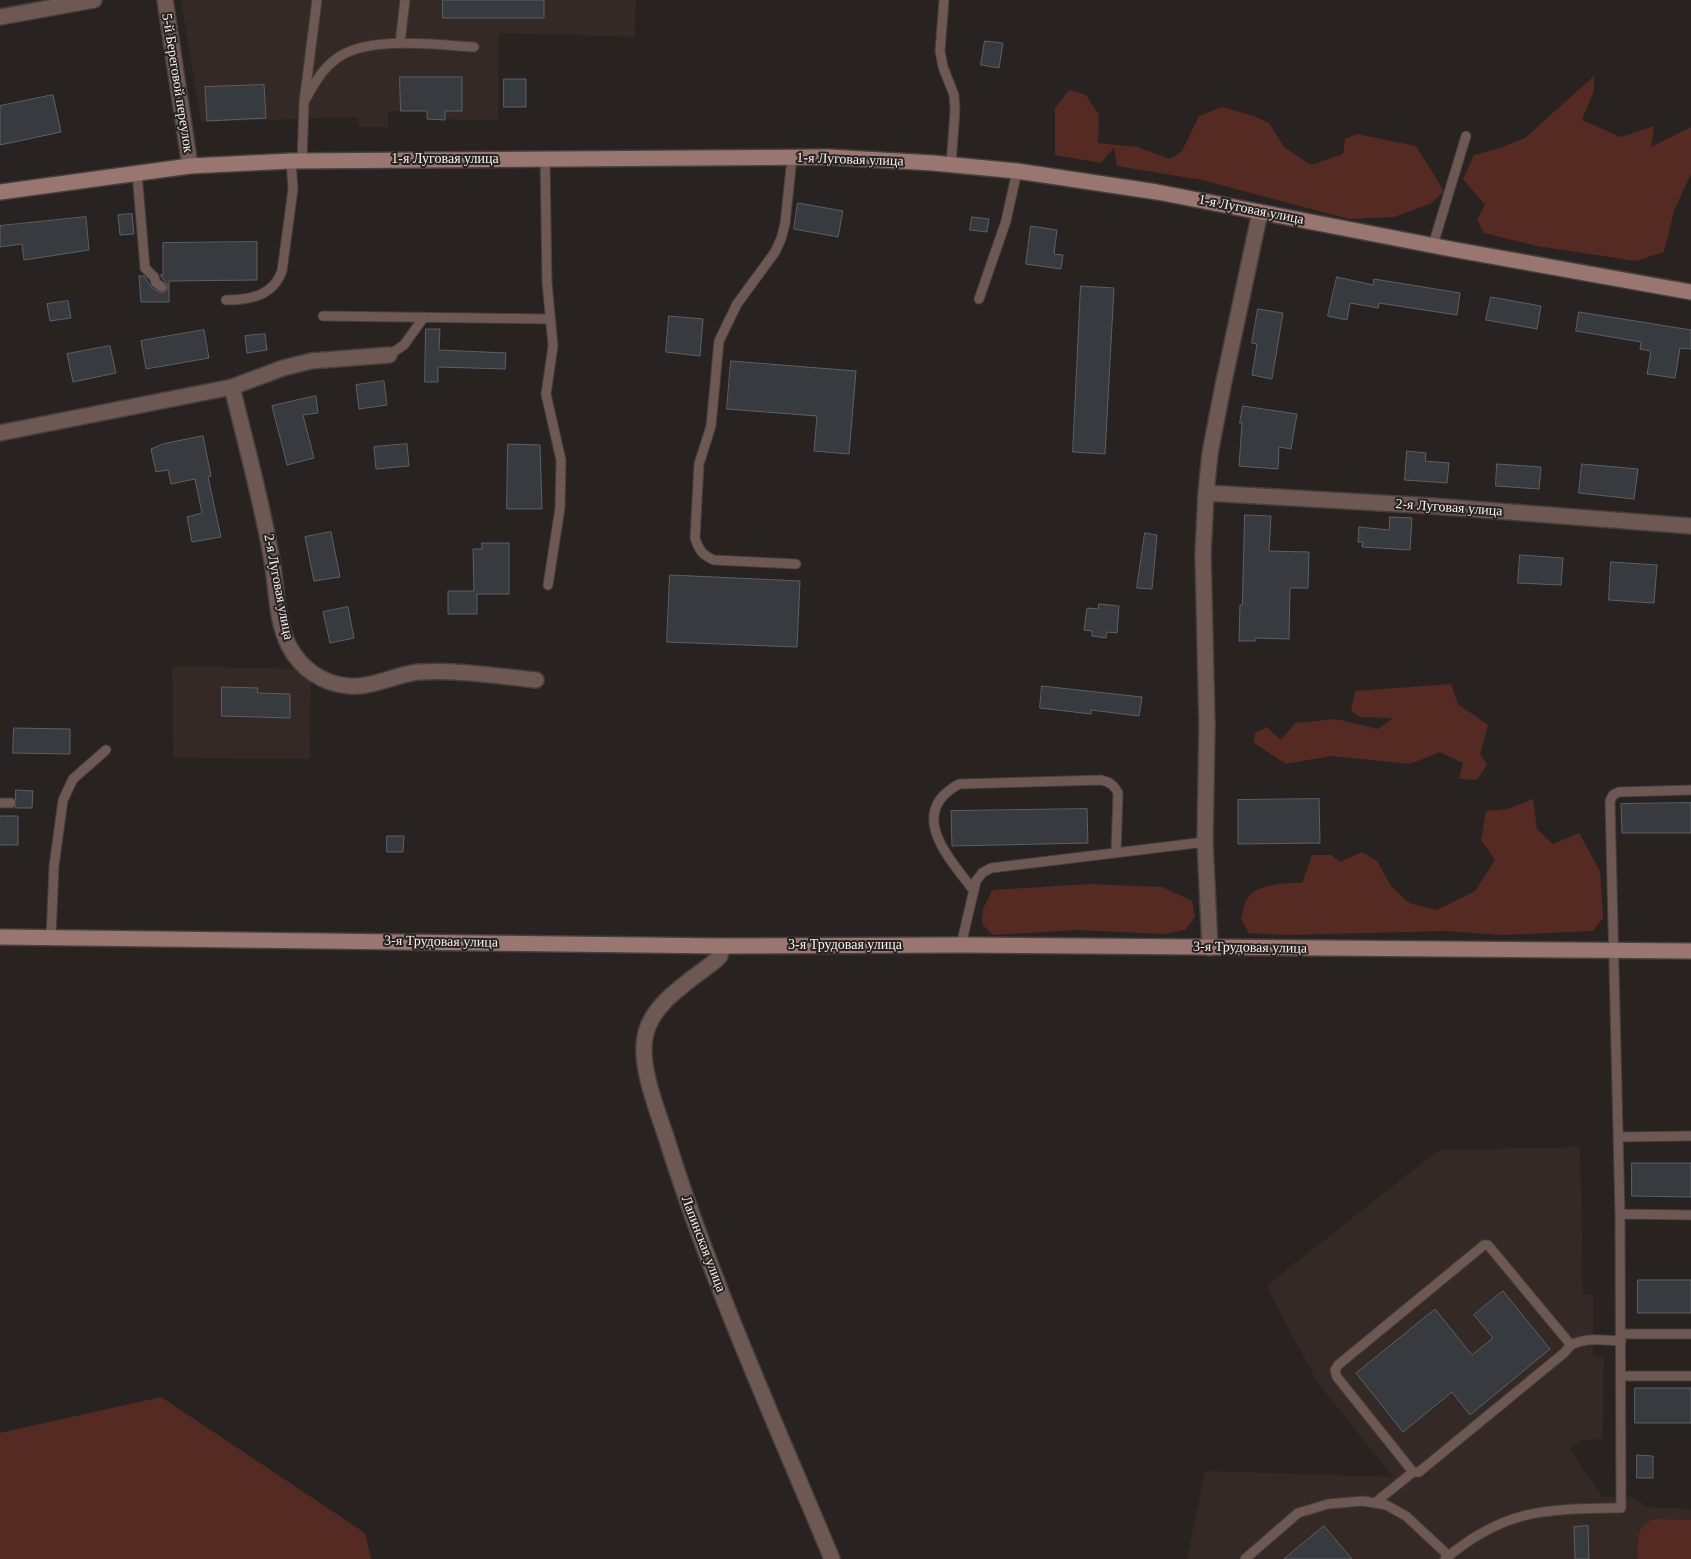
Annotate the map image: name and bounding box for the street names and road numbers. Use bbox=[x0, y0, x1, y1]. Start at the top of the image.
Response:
street label: 5-й Береговой переулок bbox=[158, 12, 196, 154]
street label: 1-я Луговая улица bbox=[796, 150, 904, 170]
street label: 1-я Луговая улица bbox=[391, 151, 499, 167]
street label: 1-я Луговая улица bbox=[1197, 192, 1305, 228]
street label: 2-я Луговая улица bbox=[1395, 496, 1503, 520]
street label: 2-я Луговая улица bbox=[260, 533, 296, 641]
street label: 3-я Трудовая улица bbox=[384, 933, 498, 951]
street label: 3-я Трудовая улица bbox=[788, 937, 902, 953]
street label: 3-я Трудовая улица bbox=[1193, 939, 1307, 957]
street label: Лапинская улица bbox=[677, 1194, 729, 1294]

